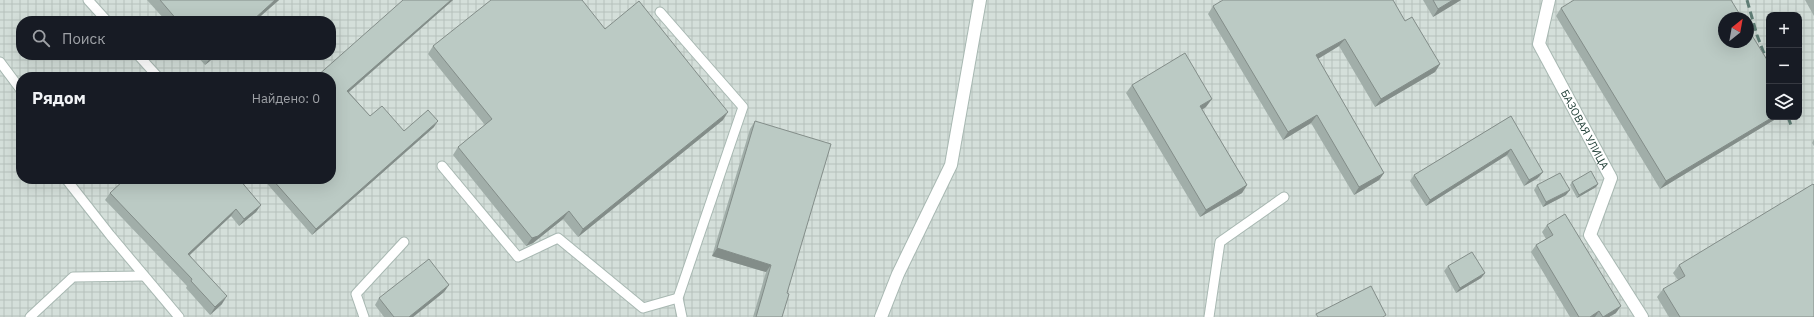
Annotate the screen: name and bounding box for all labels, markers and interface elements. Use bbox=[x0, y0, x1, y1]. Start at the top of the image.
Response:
north arrow bbox=[1718, 12, 1754, 48]
map controls bbox=[1766, 12, 1802, 120]
button: + bbox=[1766, 12, 1802, 48]
search box bbox=[16, 16, 336, 60]
icon: search bbox=[30, 27, 52, 49]
text: Поиск bbox=[62, 29, 105, 48]
button: − bbox=[1766, 48, 1802, 84]
button: layers bbox=[1766, 84, 1802, 120]
text: Рядом bbox=[32, 87, 86, 109]
street label: БАЗОВАЯ УЛИЦА bbox=[1558, 87, 1612, 172]
text: Найдено: 0 bbox=[252, 90, 320, 107]

